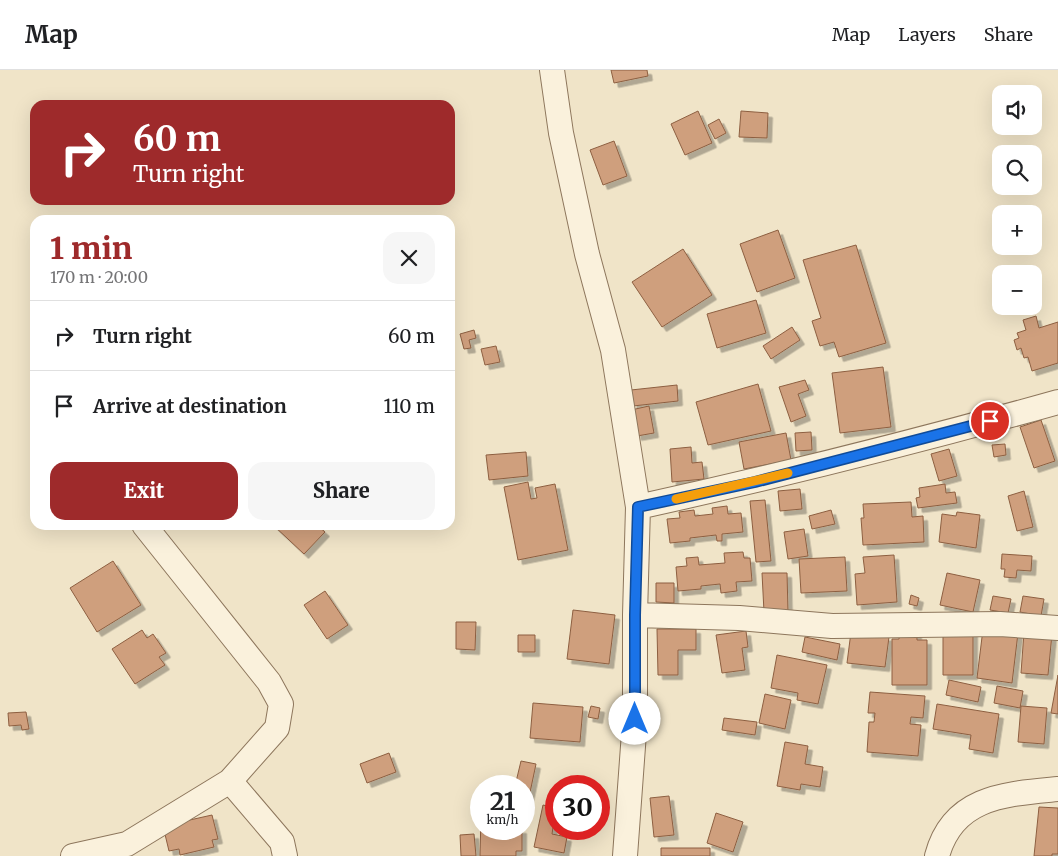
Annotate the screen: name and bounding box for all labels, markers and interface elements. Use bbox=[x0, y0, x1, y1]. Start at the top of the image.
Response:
text: Map bbox=[25, 19, 78, 50]
text: Map bbox=[832, 23, 870, 46]
text: Layers bbox=[898, 23, 956, 46]
text: Share bbox=[984, 23, 1033, 46]
map controls bbox=[992, 85, 1042, 315]
button: sound bbox=[992, 85, 1042, 135]
text: 60 m bbox=[133, 117, 221, 161]
icon: right bbox=[50, 120, 115, 185]
button: search bbox=[992, 145, 1042, 195]
text: Turn right bbox=[133, 160, 244, 188]
button: + bbox=[992, 205, 1042, 255]
text: 1 min bbox=[50, 229, 132, 267]
button: close bbox=[383, 232, 435, 284]
button: − bbox=[992, 265, 1042, 315]
text: 170 m · 20:00 bbox=[50, 267, 148, 287]
icon: right bbox=[50, 322, 78, 350]
text: Turn right bbox=[93, 324, 192, 348]
text: 60 m bbox=[388, 324, 435, 348]
icon: arrive bbox=[50, 392, 78, 420]
text: Arrive at destination bbox=[93, 394, 287, 418]
text: 110 m bbox=[384, 394, 435, 418]
pin bbox=[969, 400, 1011, 442]
icon: arrive bbox=[976, 407, 1004, 435]
button: Exit bbox=[50, 462, 238, 520]
button: Share bbox=[248, 462, 435, 520]
position arrow bbox=[608, 692, 660, 744]
speed limit sign: 30 bbox=[545, 775, 610, 840]
text: 21 bbox=[490, 785, 515, 817]
text: km/h bbox=[487, 812, 518, 827]

